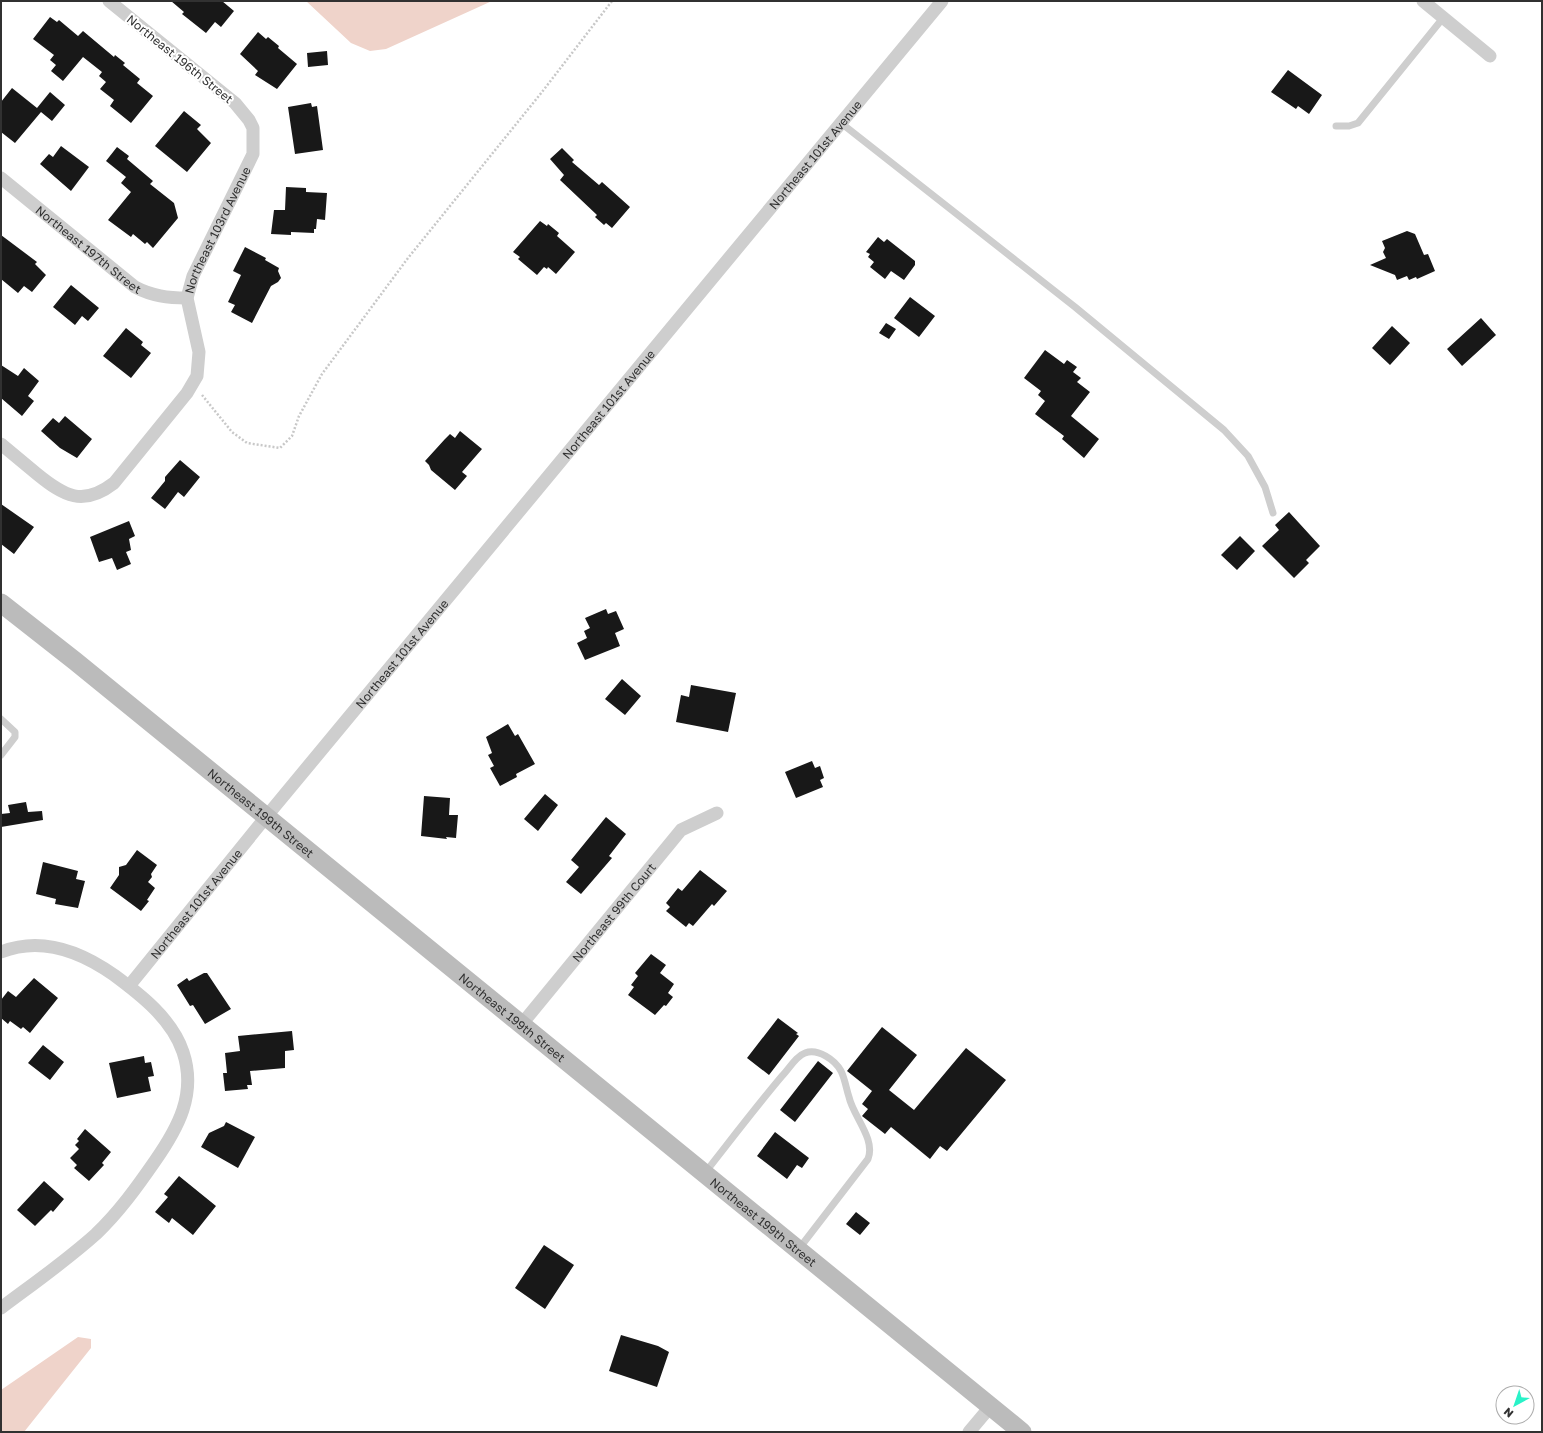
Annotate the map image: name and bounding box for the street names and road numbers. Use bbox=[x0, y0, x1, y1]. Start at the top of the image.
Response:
street label: Northeast 196th Street bbox=[124, 12, 236, 107]
street label: Northeast 101st Avenue bbox=[765, 97, 864, 212]
street label: Northeast 103rd Avenue bbox=[181, 164, 253, 295]
street label: Northeast 197th Street bbox=[33, 202, 144, 297]
street label: Northeast 101st Avenue bbox=[559, 346, 658, 461]
street label: Northeast 101st Avenue bbox=[352, 596, 451, 711]
street label: Northeast 199th Street bbox=[205, 765, 317, 860]
street label: Northeast 101st Avenue bbox=[147, 846, 245, 962]
street label: Northeast 99th Court bbox=[569, 859, 659, 965]
street label: Northeast 199th Street bbox=[456, 969, 569, 1065]
street label: Northeast 199th Street bbox=[707, 1174, 820, 1269]

